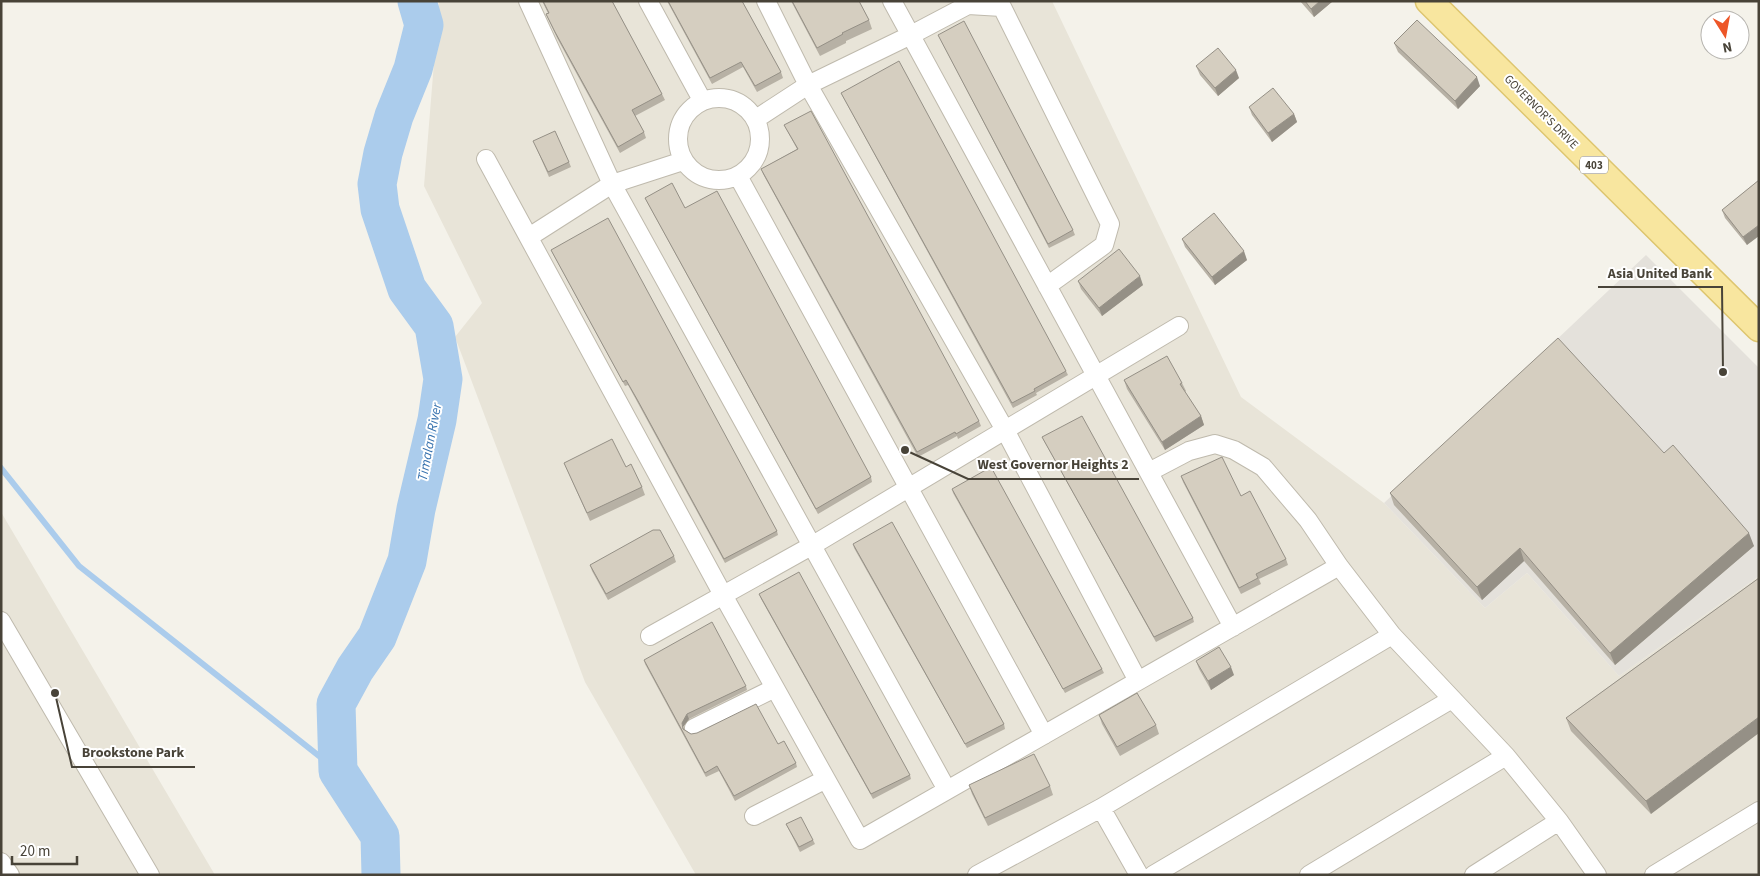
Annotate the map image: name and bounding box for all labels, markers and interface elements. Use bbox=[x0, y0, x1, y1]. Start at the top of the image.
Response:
north arrow bbox=[1700, 10, 1750, 60]
text: N bbox=[1721, 36, 1734, 57]
street label: GOVERNOR'S DRIVE bbox=[1500, 71, 1582, 153]
road number: 403 bbox=[1580, 156, 1608, 174]
callout: Asia United Bank bbox=[1598, 258, 1722, 287]
text: Asia United Bank bbox=[1607, 264, 1712, 284]
water label: Timalan River bbox=[413, 400, 448, 483]
callout: West Governor Heights 2 bbox=[968, 450, 1139, 479]
text: West Governor Heights 2 bbox=[977, 455, 1129, 475]
callout: Brookstone Park bbox=[72, 738, 195, 767]
text: Brookstone Park bbox=[82, 743, 185, 763]
scale bar bbox=[12, 834, 78, 866]
text: 20 m bbox=[20, 841, 50, 862]

